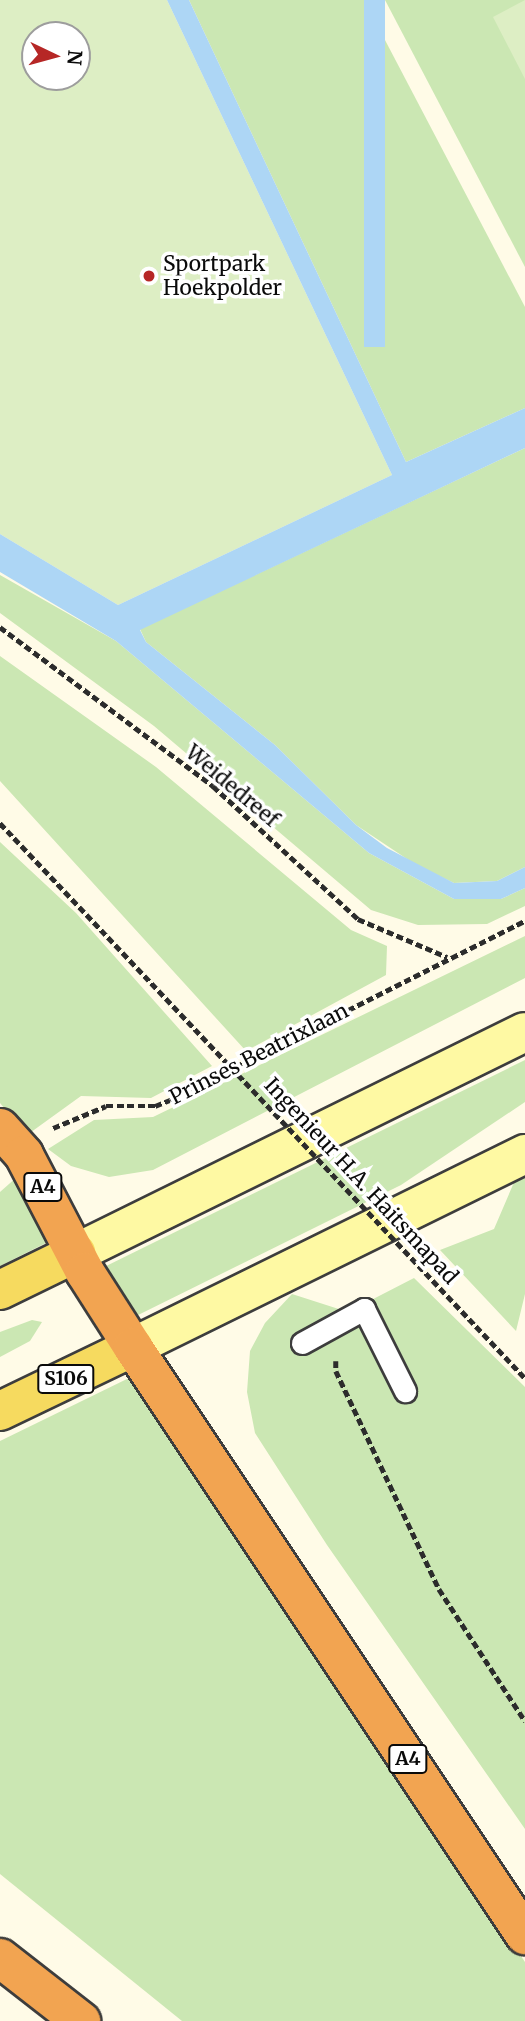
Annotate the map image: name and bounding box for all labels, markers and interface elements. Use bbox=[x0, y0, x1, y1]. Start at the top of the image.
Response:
north arrow bbox=[21, 21, 91, 91]
text: N bbox=[62, 49, 88, 66]
place label: Sportpark Hoekpolder bbox=[163, 251, 282, 301]
marker: Sportpark Hoekpolder bbox=[141, 268, 157, 284]
street label: Weidedreef bbox=[180, 740, 284, 832]
street label: Prinses Beatrixlaan bbox=[165, 998, 353, 1110]
street label: Ingenieur H.A. Haitsmapad bbox=[259, 1073, 463, 1289]
road number: A4 bbox=[22, 1172, 64, 1203]
road number: S106 bbox=[36, 1364, 96, 1394]
road number: A4 bbox=[387, 1744, 429, 1774]

